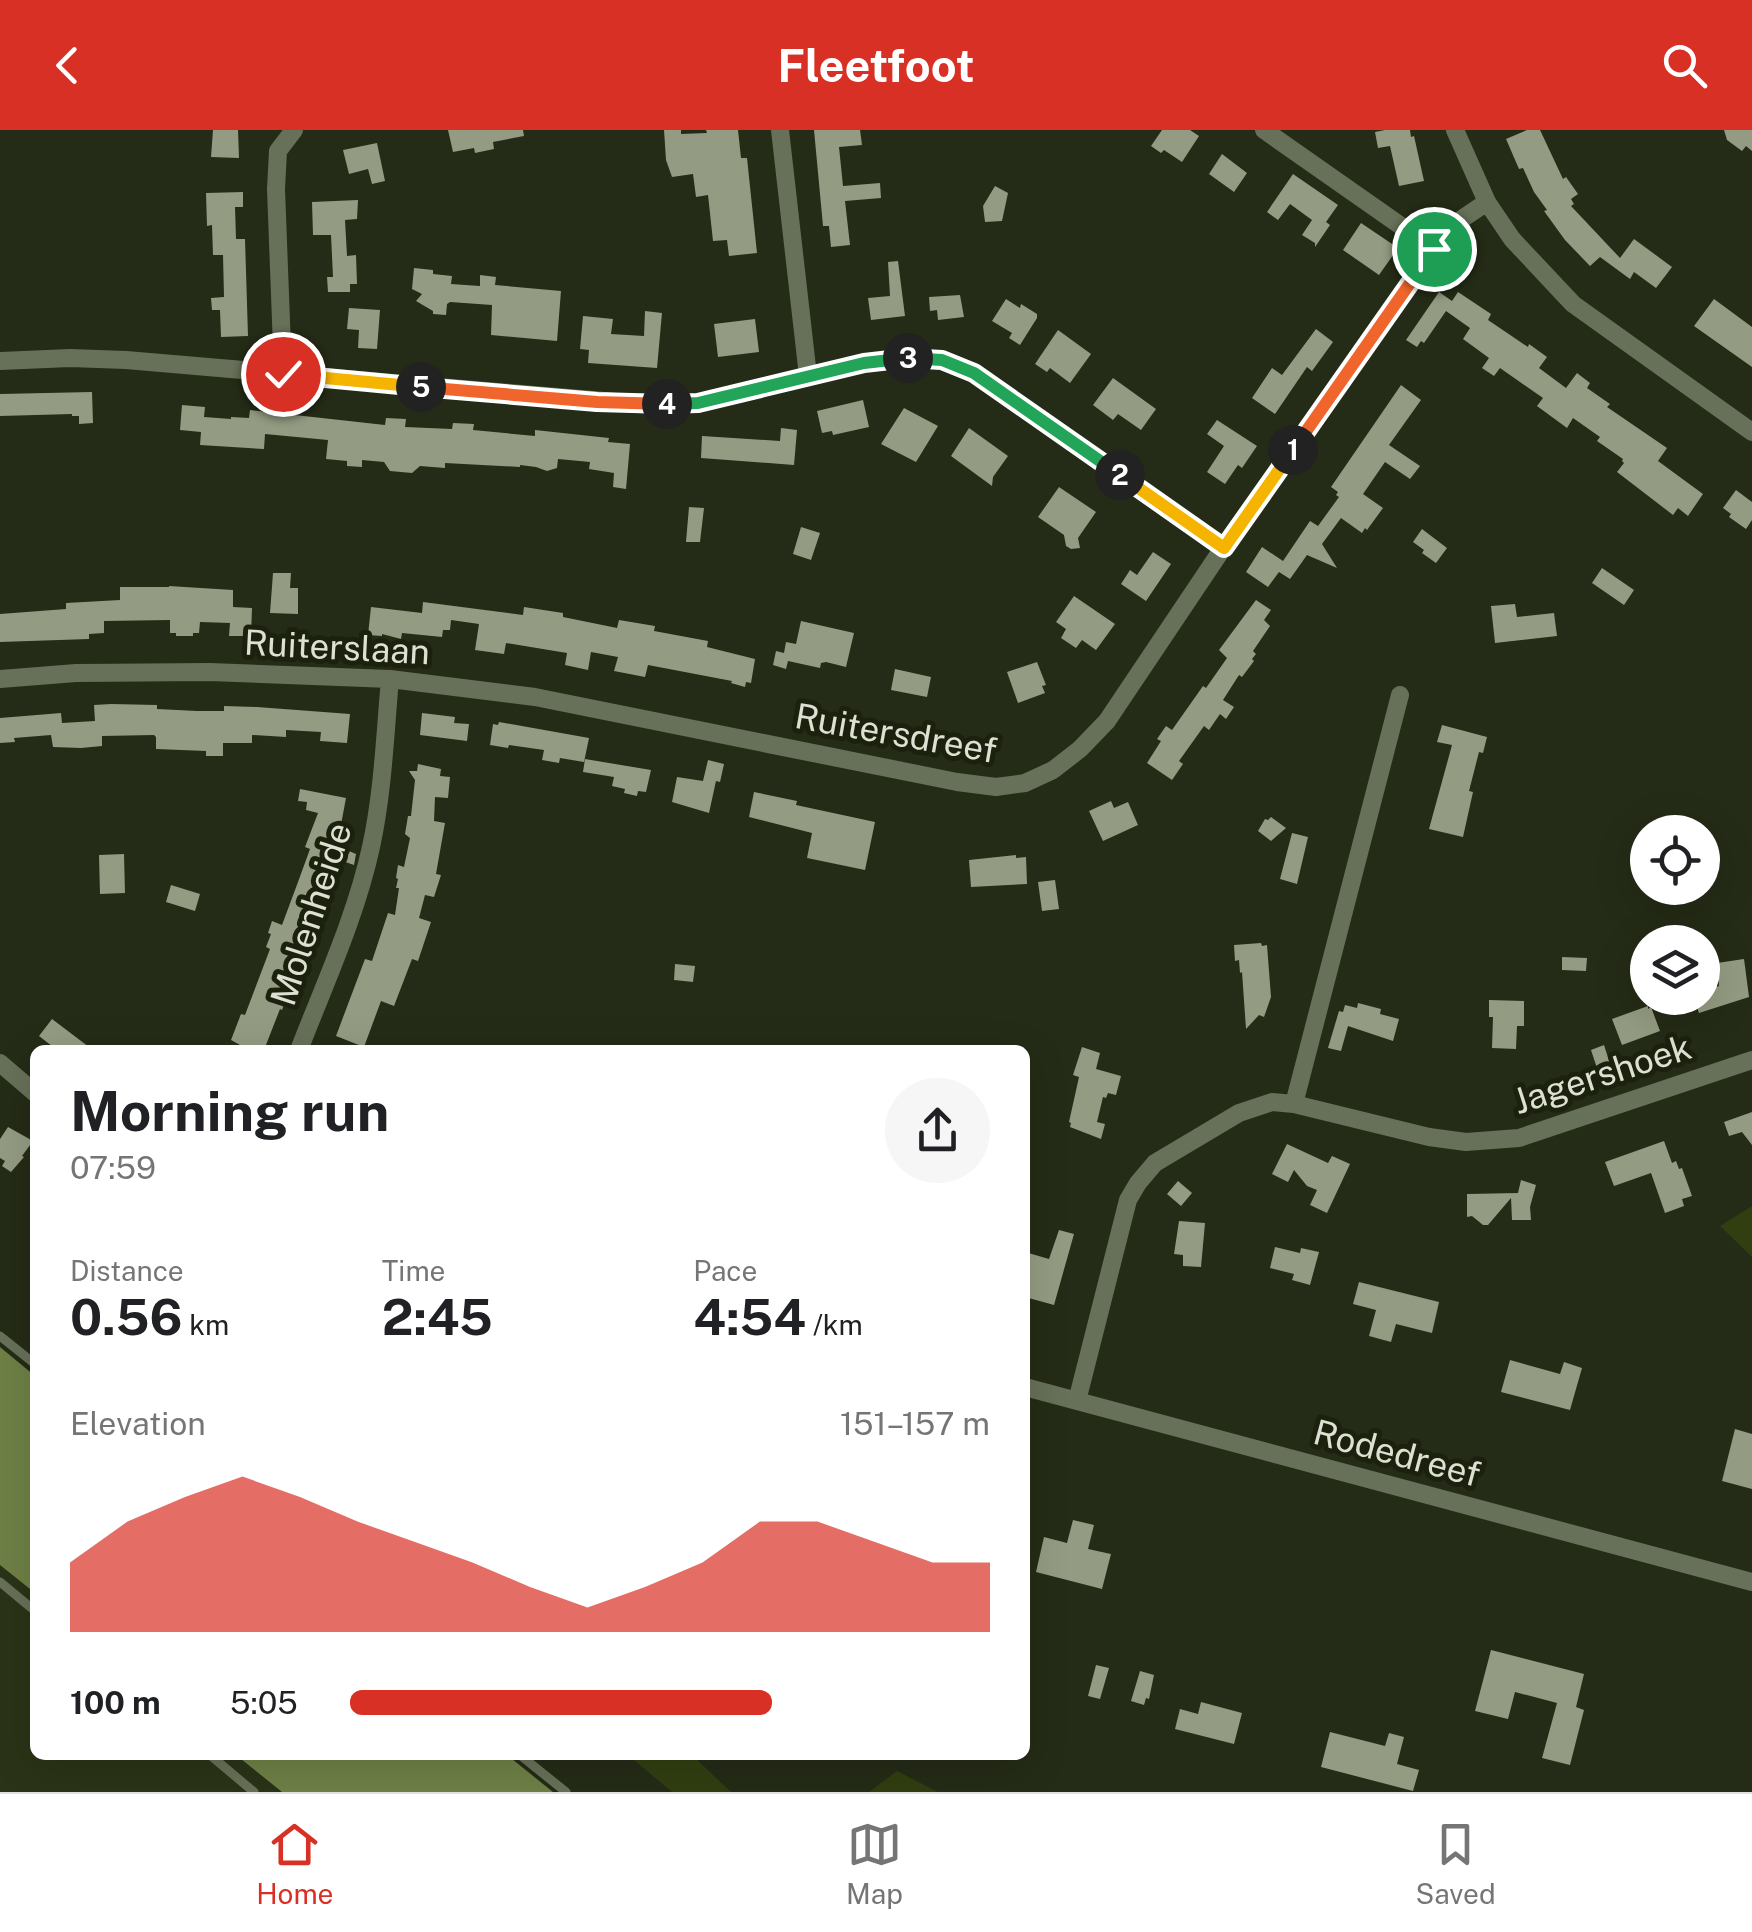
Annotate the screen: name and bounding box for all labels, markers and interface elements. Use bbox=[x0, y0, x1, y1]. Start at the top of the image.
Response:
icon: back bbox=[40, 38, 95, 93]
icon: search bbox=[1657, 38, 1712, 93]
text: Fleetfoot bbox=[777, 39, 975, 92]
pin bbox=[1392, 207, 1477, 292]
icon: arrive bbox=[1407, 222, 1462, 277]
pin bbox=[241, 332, 326, 417]
pin: 3 bbox=[883, 333, 933, 383]
text: 3 bbox=[899, 341, 917, 374]
icon: check bbox=[256, 347, 311, 402]
pin: 5 bbox=[396, 362, 446, 412]
text: 5 bbox=[412, 370, 430, 403]
pin: 4 bbox=[642, 379, 692, 429]
text: 4 bbox=[658, 387, 676, 420]
pin: 1 bbox=[1268, 425, 1318, 475]
text: 1 bbox=[1287, 433, 1299, 466]
pin: 2 bbox=[1095, 450, 1145, 500]
text: 2 bbox=[1111, 458, 1129, 491]
street label: Ruiterslaan bbox=[243, 622, 431, 672]
street label: Ruitersdreef bbox=[792, 695, 1000, 771]
map controls bbox=[1630, 815, 1720, 1015]
button: locate bbox=[1630, 815, 1720, 905]
street label: Molenheide bbox=[262, 817, 360, 1011]
button: layers bbox=[1630, 925, 1720, 1015]
street label: Jagershoek bbox=[1508, 1026, 1696, 1122]
button: share bbox=[885, 1078, 990, 1183]
text: Morning run bbox=[70, 1079, 389, 1143]
text: 07:59 bbox=[70, 1149, 156, 1186]
text: Distance bbox=[70, 1254, 184, 1287]
text: Time bbox=[382, 1254, 445, 1287]
text: Pace bbox=[693, 1254, 757, 1287]
text: 0.56 bbox=[70, 1287, 182, 1346]
text: 2:45 bbox=[382, 1287, 493, 1346]
text: 4:54 bbox=[693, 1287, 806, 1346]
text: km bbox=[182, 1308, 229, 1341]
text: /km bbox=[806, 1308, 863, 1341]
text: Elevation bbox=[70, 1405, 206, 1442]
text: 151–157 m bbox=[840, 1405, 990, 1442]
street label: Rodedreef bbox=[1309, 1411, 1485, 1495]
text: 100 m bbox=[70, 1684, 161, 1721]
text: 5:05 bbox=[230, 1684, 298, 1721]
tab: Home bbox=[256, 1817, 333, 1910]
tab: Map bbox=[846, 1817, 903, 1910]
tab: Saved bbox=[1416, 1817, 1496, 1910]

